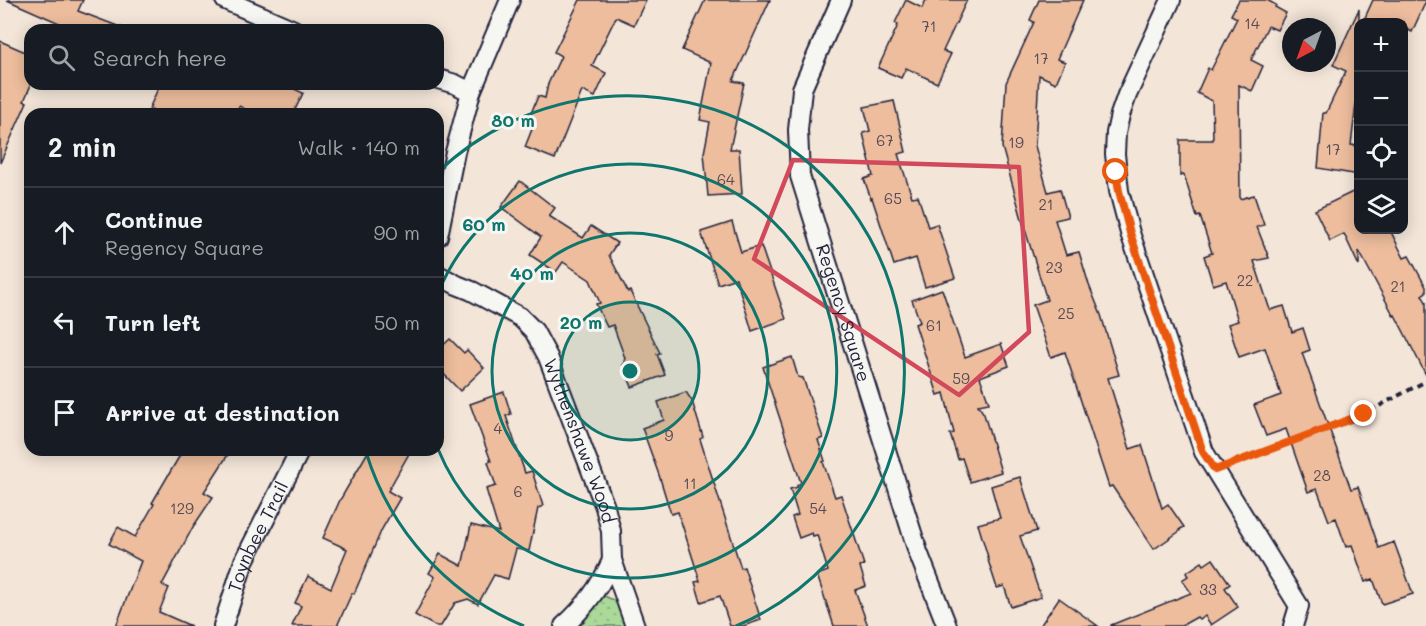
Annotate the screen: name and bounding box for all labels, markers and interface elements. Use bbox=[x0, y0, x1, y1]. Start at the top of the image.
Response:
house number: 14 bbox=[1244, 13, 1260, 33]
house number: 71 bbox=[921, 16, 937, 36]
north arrow bbox=[1282, 18, 1336, 72]
map controls bbox=[1354, 18, 1408, 234]
button: + bbox=[1354, 18, 1408, 72]
search box bbox=[24, 24, 444, 90]
icon: search bbox=[45, 41, 78, 74]
text: Search here bbox=[93, 43, 227, 72]
house number: 17 bbox=[1033, 48, 1049, 68]
button: − bbox=[1354, 72, 1408, 126]
text: 80 m bbox=[491, 108, 535, 132]
button: locate bbox=[1354, 126, 1408, 180]
text: 2 min bbox=[48, 130, 116, 164]
house number: 67 bbox=[876, 130, 894, 150]
house number: 19 bbox=[1008, 132, 1024, 152]
text: Walk · 140 m bbox=[297, 134, 420, 160]
house number: 17 bbox=[1325, 139, 1341, 159]
route start bbox=[1102, 158, 1128, 184]
house number: 64 bbox=[717, 169, 735, 189]
button: layers bbox=[1354, 180, 1408, 234]
house number: 65 bbox=[884, 188, 902, 208]
house number: 21 bbox=[1038, 194, 1054, 214]
text: Continue bbox=[105, 205, 203, 234]
text: 60 m bbox=[462, 212, 506, 236]
icon: ahead bbox=[48, 216, 81, 249]
text: 90 m bbox=[374, 219, 420, 245]
text: Regency Square bbox=[105, 234, 264, 260]
street label: Regency Square bbox=[811, 241, 877, 385]
house number: 23 bbox=[1045, 257, 1063, 277]
text: 40 m bbox=[510, 261, 554, 285]
house number: 22 bbox=[1237, 270, 1253, 290]
house number: 21 bbox=[1390, 276, 1406, 296]
house number: 25 bbox=[1057, 303, 1075, 323]
icon: left bbox=[48, 306, 81, 339]
text: Turn left bbox=[105, 308, 201, 337]
text: 50 m bbox=[374, 309, 420, 335]
text: 20 m bbox=[560, 310, 602, 334]
house number: 61 bbox=[926, 315, 942, 335]
street label: Wythenshawe Wood bbox=[539, 355, 621, 525]
centre of rings bbox=[620, 361, 640, 381]
house number: 59 bbox=[952, 368, 970, 388]
icon: arrive bbox=[48, 396, 81, 429]
text: Arrive at destination bbox=[105, 398, 340, 427]
route end bbox=[1350, 400, 1376, 426]
house number: 4 bbox=[494, 418, 503, 438]
house number: 9 bbox=[665, 425, 674, 445]
house number: 28 bbox=[1313, 465, 1331, 485]
house number: 11 bbox=[683, 473, 697, 493]
street label: Toynbee Trail bbox=[222, 477, 293, 595]
house number: 6 bbox=[513, 481, 523, 501]
house number: 129 bbox=[170, 498, 194, 518]
house number: 54 bbox=[809, 498, 827, 518]
house number: 33 bbox=[1199, 579, 1217, 599]

